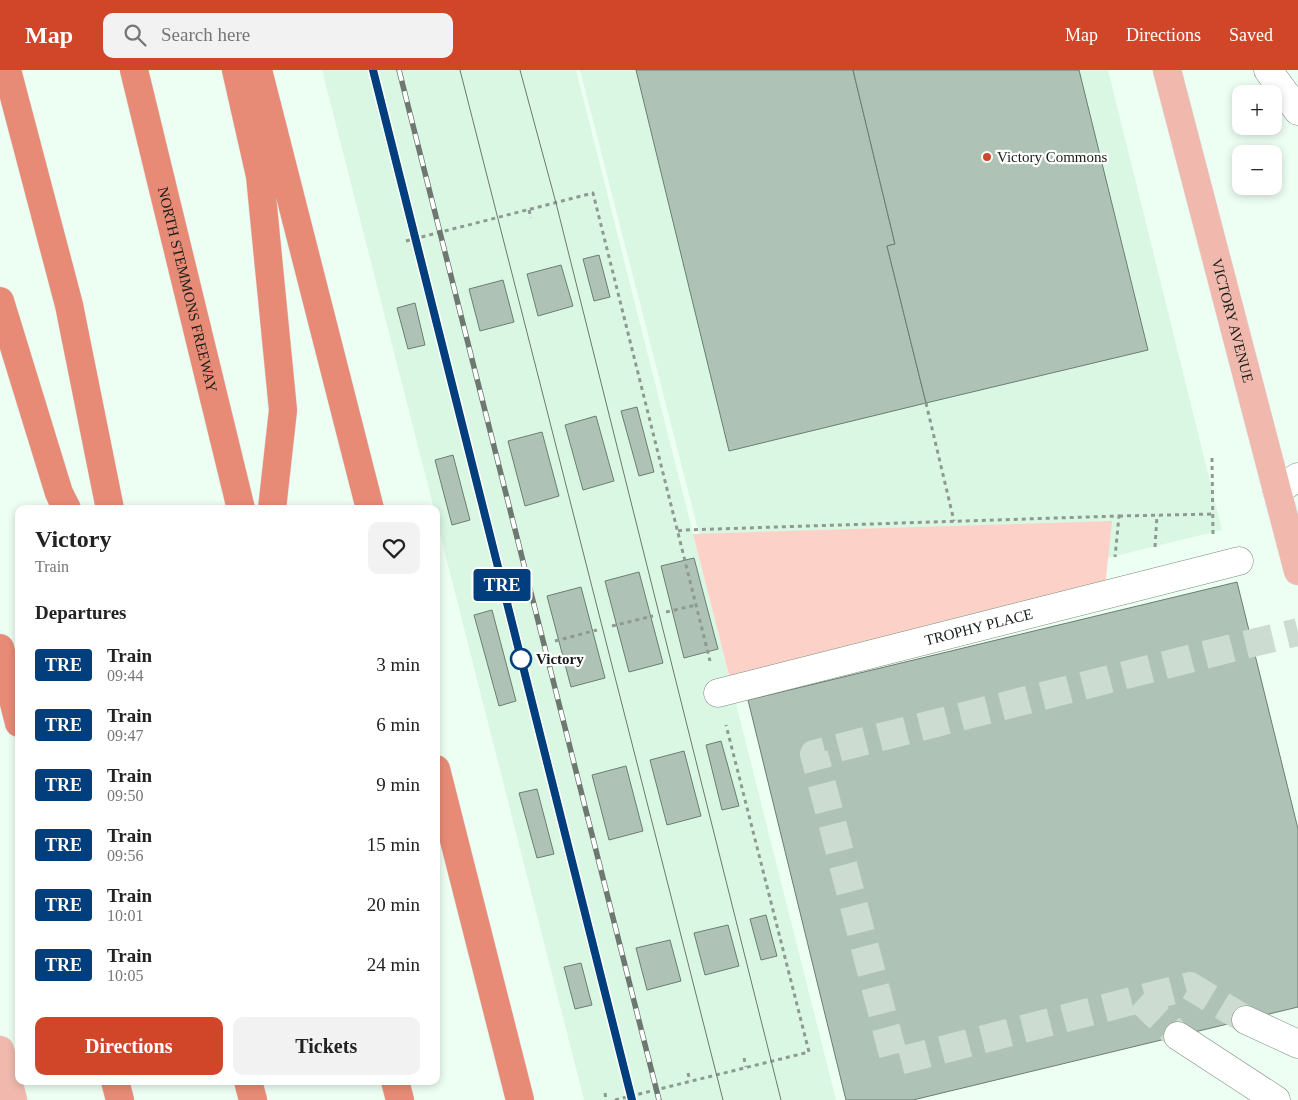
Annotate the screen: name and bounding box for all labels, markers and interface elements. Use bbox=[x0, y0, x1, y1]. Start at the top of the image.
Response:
search box bbox=[103, 13, 453, 58]
icon: search bbox=[121, 21, 149, 49]
text: Map bbox=[25, 22, 73, 48]
text: Search here bbox=[161, 24, 250, 45]
text: Map bbox=[1065, 25, 1098, 45]
text: Directions bbox=[1126, 25, 1201, 45]
text: Saved bbox=[1229, 25, 1273, 45]
map controls bbox=[1232, 85, 1282, 195]
button: + bbox=[1232, 85, 1282, 135]
button: − bbox=[1232, 145, 1282, 195]
place label: Victory Commons bbox=[997, 149, 1108, 165]
marker: Victory Commons bbox=[981, 151, 993, 163]
street label: NORTH STEMMONS FREEWAY bbox=[155, 185, 220, 394]
street label: VICTORY AVENUE bbox=[1209, 257, 1256, 384]
button: heart bbox=[368, 522, 420, 574]
text: Victory bbox=[35, 526, 111, 552]
text: Train bbox=[35, 558, 69, 575]
line badge: TRE bbox=[473, 569, 531, 601]
text: TRE bbox=[483, 575, 521, 595]
text: Departures bbox=[35, 602, 126, 623]
street label: TROPHY PLACE bbox=[923, 606, 1034, 648]
text: Train bbox=[107, 645, 152, 666]
marker: Victory bbox=[510, 648, 532, 670]
place label: Victory bbox=[536, 651, 584, 667]
text: 3 min bbox=[376, 654, 420, 675]
text: TRE bbox=[45, 655, 82, 675]
text: 09:44 bbox=[107, 667, 143, 684]
text: Train bbox=[107, 705, 152, 726]
text: 6 min bbox=[376, 714, 420, 735]
text: TRE bbox=[45, 715, 82, 735]
text: 09:47 bbox=[107, 727, 143, 744]
text: Train bbox=[107, 765, 152, 786]
text: 9 min bbox=[376, 774, 420, 795]
text: TRE bbox=[45, 775, 82, 795]
text: 09:50 bbox=[107, 787, 143, 804]
text: Train bbox=[107, 825, 152, 846]
text: 15 min bbox=[367, 834, 420, 855]
text: TRE bbox=[45, 835, 82, 855]
text: 09:56 bbox=[107, 847, 143, 864]
text: Train bbox=[107, 885, 152, 906]
text: 20 min bbox=[367, 894, 420, 915]
text: TRE bbox=[45, 895, 82, 915]
text: 10:01 bbox=[107, 907, 143, 924]
text: Train bbox=[107, 945, 152, 966]
text: 24 min bbox=[367, 954, 420, 975]
text: TRE bbox=[45, 955, 82, 975]
text: 10:05 bbox=[107, 967, 143, 984]
button: Directions bbox=[35, 1017, 223, 1075]
button: Tickets bbox=[233, 1017, 420, 1075]

